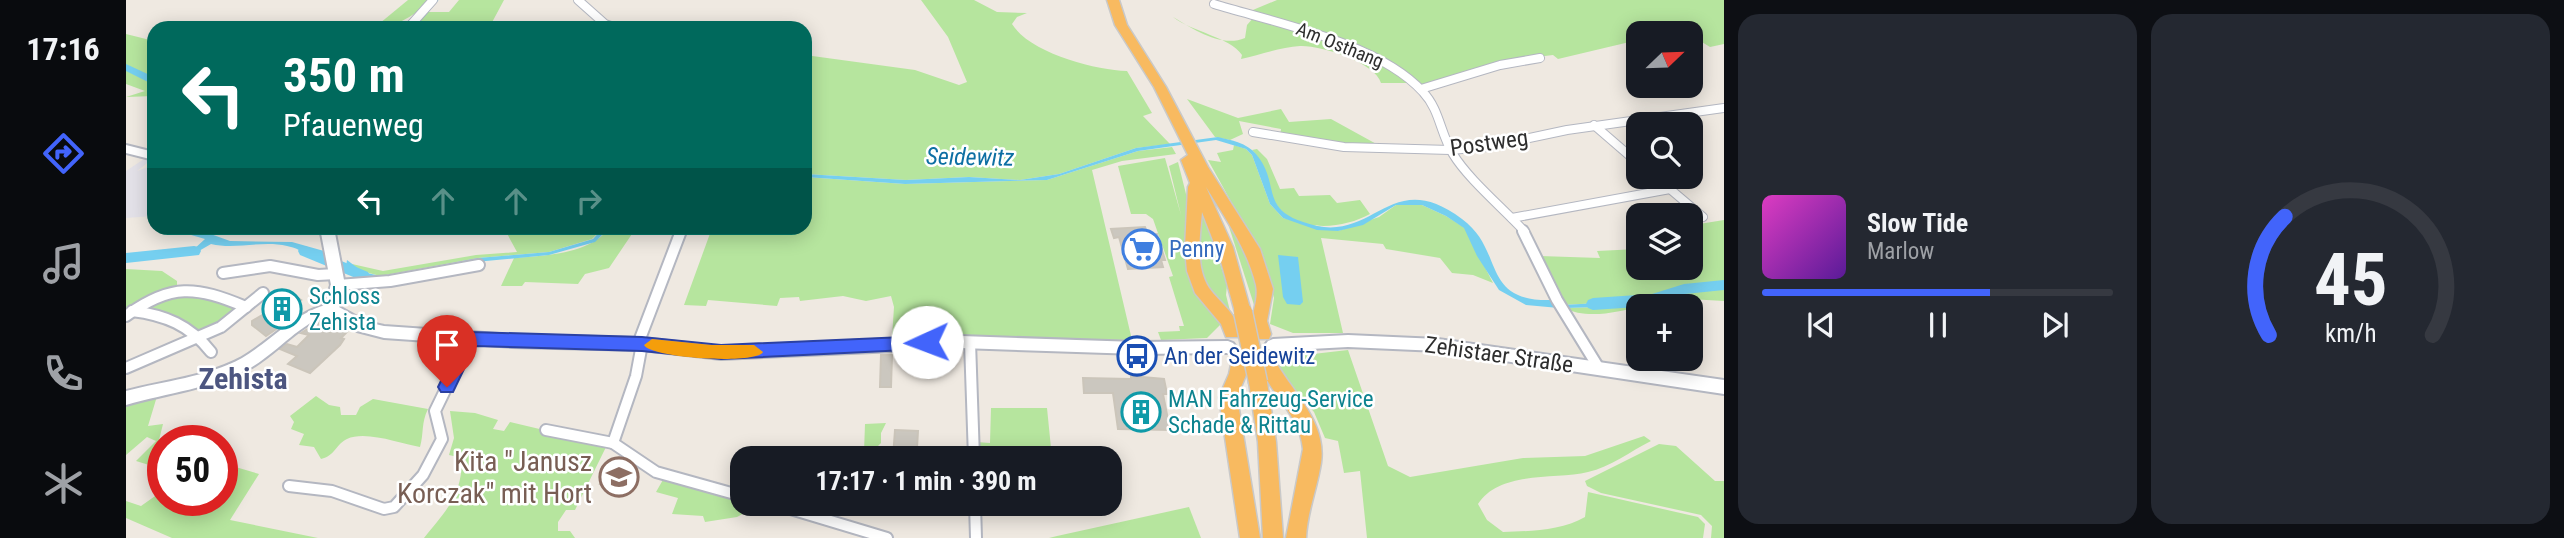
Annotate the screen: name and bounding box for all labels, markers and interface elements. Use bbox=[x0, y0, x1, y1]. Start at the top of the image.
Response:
street label: Am Osthang bbox=[1293, 17, 1387, 73]
north arrow bbox=[1626, 21, 1703, 98]
map controls bbox=[1626, 21, 1703, 371]
text: 17:16 bbox=[26, 30, 100, 68]
text: 350 m bbox=[283, 47, 405, 104]
icon: left bbox=[168, 49, 259, 140]
text: Pfauenweg bbox=[283, 106, 424, 144]
button: search bbox=[1626, 112, 1703, 189]
street label: Postweg bbox=[1448, 124, 1530, 162]
icon: directions bbox=[39, 129, 88, 178]
water label: Seidewitz bbox=[926, 142, 1015, 172]
icon: left bbox=[351, 182, 389, 220]
icon: ahead bbox=[424, 182, 462, 220]
icon: ahead bbox=[497, 182, 535, 220]
icon: right bbox=[570, 182, 608, 220]
button: layers bbox=[1626, 203, 1703, 280]
text: Slow Tide bbox=[1867, 208, 1968, 238]
supermarket icon: Penny bbox=[1121, 228, 1163, 270]
place label: Penny bbox=[1169, 236, 1225, 263]
text: 45 bbox=[2314, 237, 2387, 323]
text: Marlow bbox=[1867, 238, 1934, 265]
icon: music bbox=[39, 239, 88, 288]
place label: Schloss Zehista bbox=[309, 283, 380, 336]
building icon: Schloss Zehista bbox=[261, 288, 303, 330]
button: + bbox=[1626, 294, 1703, 371]
position arrow bbox=[890, 305, 964, 379]
icon: previous bbox=[1802, 306, 1840, 344]
icon: pause bbox=[1919, 306, 1957, 344]
icon: next bbox=[2036, 306, 2074, 344]
pin bbox=[417, 315, 477, 387]
text: km/h bbox=[2325, 319, 2376, 348]
icon: arrive bbox=[428, 326, 466, 364]
street label: Zehistaer Straße bbox=[1423, 331, 1575, 379]
bus stop icon: An der Seidewitz bbox=[1116, 335, 1158, 377]
place label: An der Seidewitz bbox=[1164, 343, 1315, 370]
icon: phone bbox=[39, 349, 88, 398]
district label: Zehista bbox=[198, 361, 288, 396]
place label: MAN Fahrzeug-Service Schade & Rittau bbox=[1168, 386, 1373, 439]
building icon: MAN Fahrzeug-Service Schade & Rittau bbox=[1120, 391, 1162, 433]
speed limit sign: 50 bbox=[147, 425, 238, 516]
place label: Kita "Janusz Korczak" mit Hort bbox=[397, 445, 592, 510]
school or university icon: Kita "Janusz Korczak" mit Hort bbox=[598, 456, 640, 498]
icon: climate bbox=[39, 459, 88, 508]
text: 17:17 · 1 min · 390 m bbox=[816, 466, 1036, 496]

